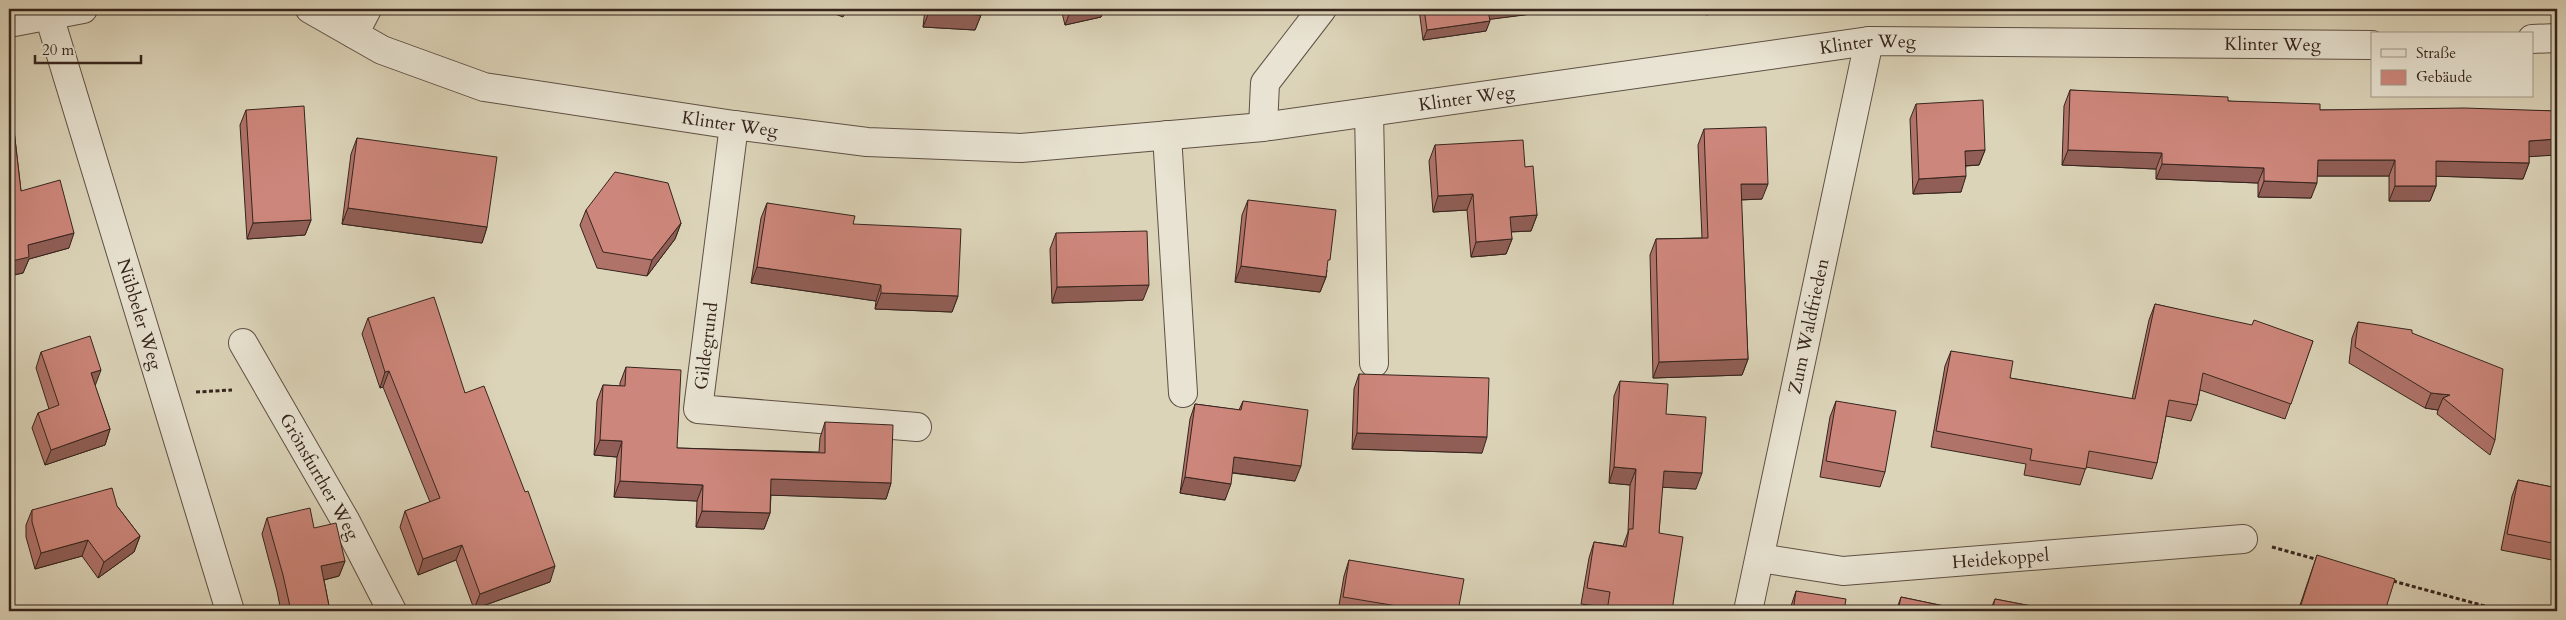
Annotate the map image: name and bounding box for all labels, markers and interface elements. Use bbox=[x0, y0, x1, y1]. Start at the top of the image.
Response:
street label: Klinter Weg bbox=[1818, 29, 1917, 61]
scale bar bbox=[35, 32, 141, 64]
street label: Klinter Weg bbox=[2224, 32, 2322, 58]
legend bbox=[2371, 32, 2534, 98]
text: 20 m bbox=[42, 40, 74, 60]
text: Straße bbox=[2416, 43, 2456, 63]
text: Gebäude bbox=[2416, 67, 2473, 87]
street label: Klinter Weg bbox=[1417, 79, 1517, 118]
street label: Klinter Weg bbox=[680, 105, 780, 144]
street label: Nübbeler Weg bbox=[111, 256, 168, 374]
street label: Zum Waldfrieden bbox=[1782, 256, 1836, 397]
street label: Gildegrund bbox=[689, 300, 724, 391]
street label: Grönsfurther Weg bbox=[273, 409, 366, 545]
street label: Heidekoppel bbox=[1951, 543, 2050, 575]

